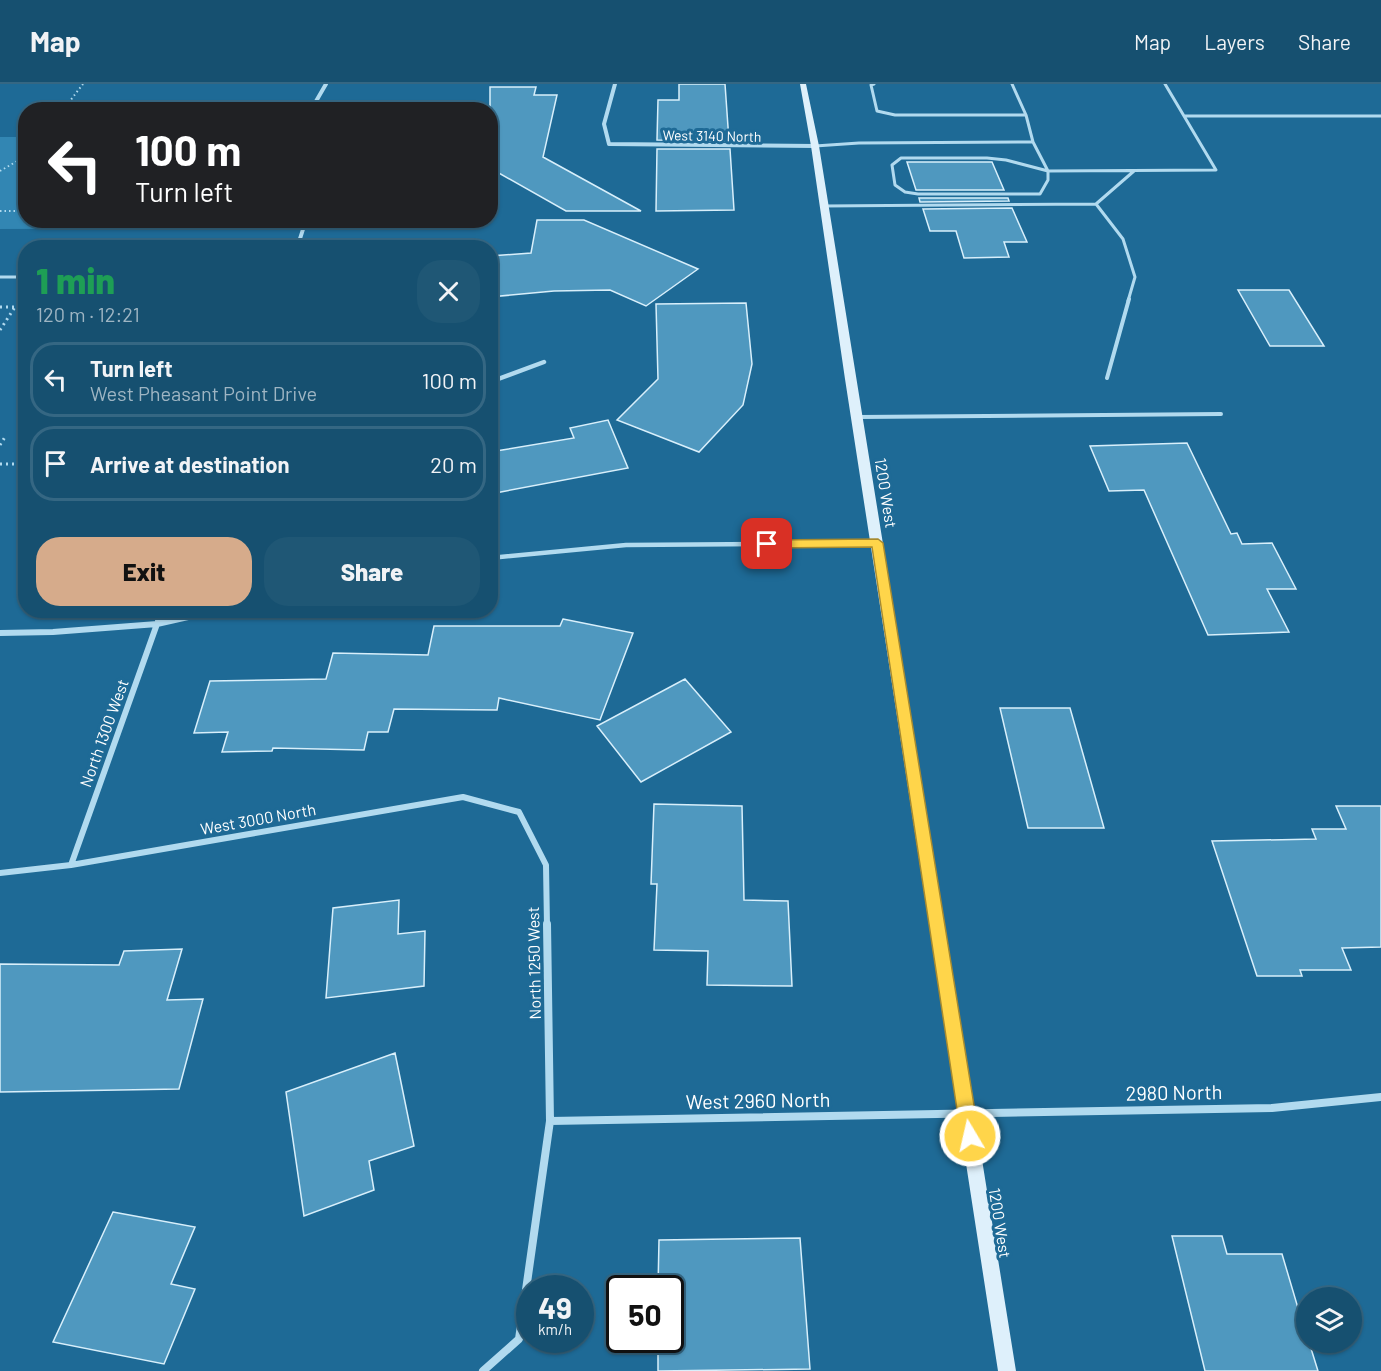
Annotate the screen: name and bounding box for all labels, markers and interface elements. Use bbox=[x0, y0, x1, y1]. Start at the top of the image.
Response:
text: Map bbox=[30, 24, 81, 58]
text: Map bbox=[1134, 29, 1171, 54]
text: Layers bbox=[1204, 29, 1265, 54]
text: Share bbox=[1298, 29, 1351, 54]
text: 100 m bbox=[135, 124, 241, 174]
icon: left bbox=[36, 126, 114, 204]
street label: West 3140 North bbox=[662, 126, 762, 145]
text: Turn left bbox=[135, 175, 233, 207]
text: 1 min bbox=[36, 258, 115, 301]
button: close bbox=[417, 260, 480, 323]
text: 120 m · 12:21 bbox=[36, 302, 140, 326]
text: Turn left bbox=[90, 355, 173, 381]
icon: left bbox=[39, 363, 72, 396]
text: 100 m bbox=[422, 367, 477, 393]
text: West Pheasant Point Drive bbox=[90, 381, 317, 405]
icon: arrive bbox=[39, 447, 72, 480]
text: Arrive at destination bbox=[90, 451, 289, 477]
text: 20 m bbox=[430, 451, 477, 477]
street label: 1200 West bbox=[872, 457, 901, 529]
pin bbox=[741, 518, 792, 569]
icon: arrive bbox=[750, 527, 783, 560]
button: Exit bbox=[36, 537, 252, 606]
button: Share bbox=[264, 537, 480, 606]
street label: North 1300 West bbox=[75, 676, 132, 789]
street label: West 3000 North bbox=[199, 799, 317, 838]
street label: North 1250 West bbox=[523, 906, 544, 1020]
street label: 2980 North bbox=[1125, 1079, 1223, 1105]
street label: West 2960 North bbox=[685, 1087, 831, 1113]
position arrow bbox=[938, 1104, 1002, 1168]
street label: 1200 West bbox=[986, 1187, 1015, 1259]
speed limit sign: 50 bbox=[606, 1275, 684, 1353]
map controls bbox=[1296, 1287, 1362, 1353]
button: layers bbox=[1296, 1287, 1362, 1353]
text: 49 bbox=[538, 1289, 572, 1325]
text: km/h bbox=[538, 1320, 572, 1338]

